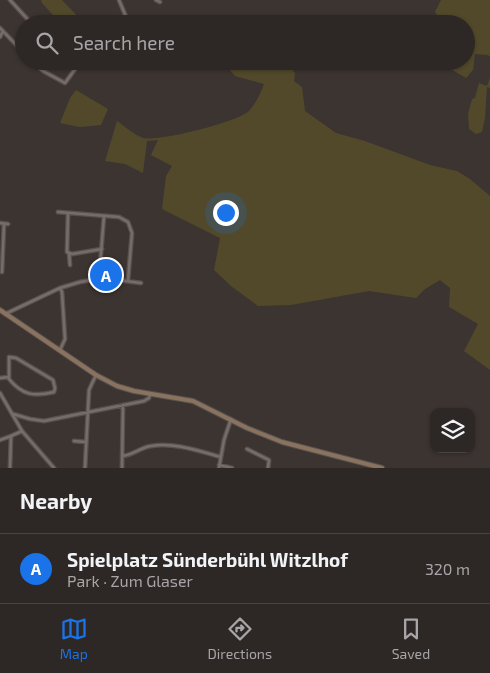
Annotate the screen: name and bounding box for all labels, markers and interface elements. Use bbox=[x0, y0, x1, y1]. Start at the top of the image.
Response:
search box bbox=[15, 15, 475, 70]
icon: search bbox=[33, 29, 61, 57]
text: Search here bbox=[73, 31, 175, 54]
your location bbox=[213, 200, 239, 226]
pin: A bbox=[90, 256, 122, 294]
map controls bbox=[430, 408, 475, 453]
button: layers bbox=[430, 408, 475, 453]
text: Nearby bbox=[20, 488, 92, 513]
text: Spielplatz Sünderbühl Witzlhof bbox=[67, 548, 348, 571]
text: A bbox=[31, 559, 41, 578]
text: 320 m bbox=[425, 559, 470, 578]
text: Park · Zum Glaser bbox=[67, 571, 193, 590]
tab: Map bbox=[60, 615, 88, 662]
tab: Directions bbox=[208, 615, 272, 662]
tab: Saved bbox=[392, 615, 430, 662]

